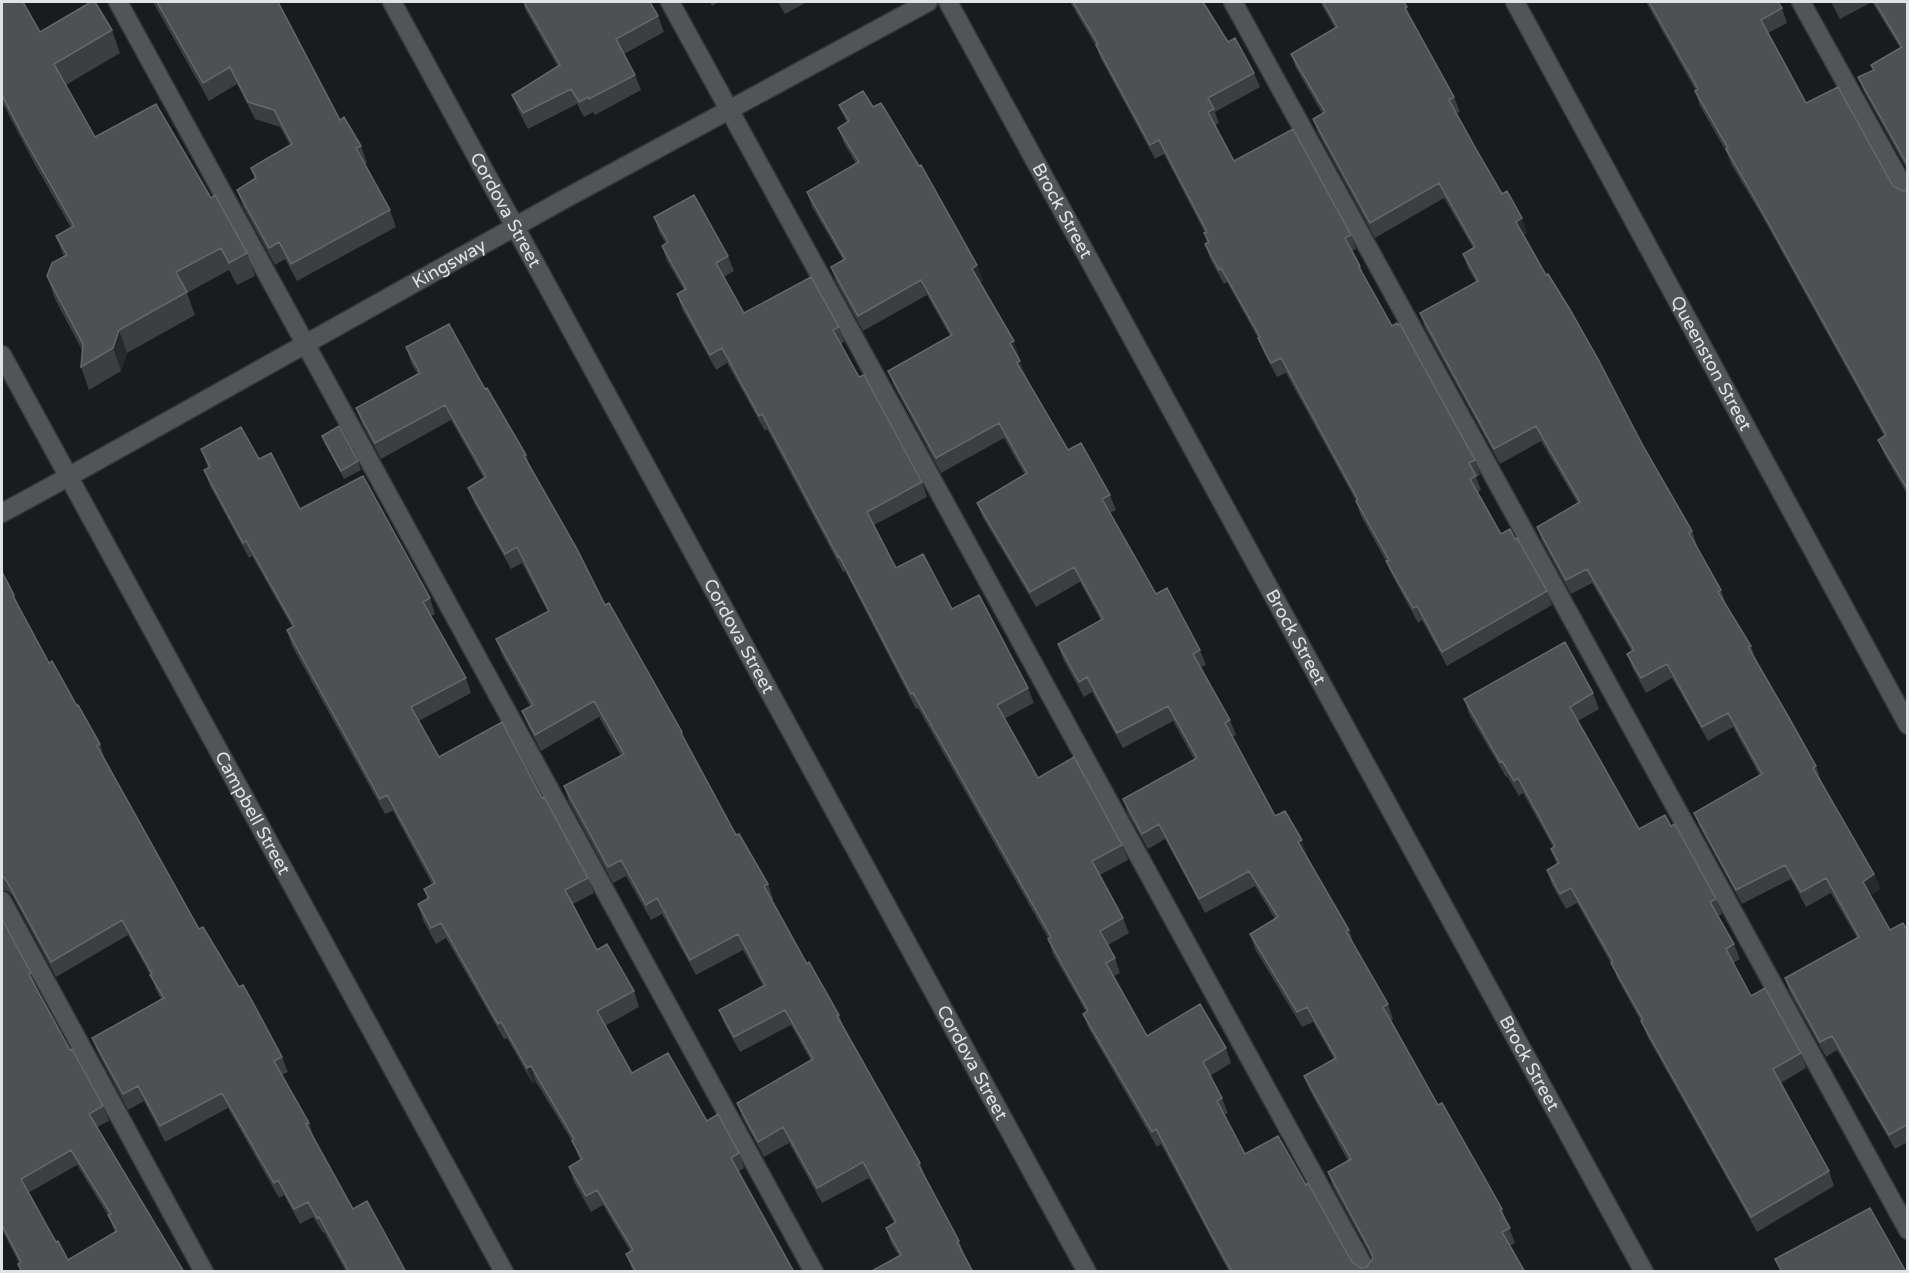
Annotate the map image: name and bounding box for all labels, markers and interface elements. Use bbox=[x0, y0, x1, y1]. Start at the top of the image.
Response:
street label: Cordova Street bbox=[465, 149, 546, 271]
street label: Brock Street bbox=[1027, 159, 1097, 262]
street label: Kingsway bbox=[408, 234, 490, 293]
street label: Queenston Street bbox=[1666, 292, 1757, 434]
street label: Cordova Street bbox=[699, 575, 779, 698]
street label: Brock Street bbox=[1261, 585, 1331, 689]
street label: Campbell Street bbox=[210, 747, 295, 878]
street label: Cordova Street bbox=[932, 1001, 1013, 1124]
street label: Brock Street bbox=[1495, 1012, 1565, 1115]

